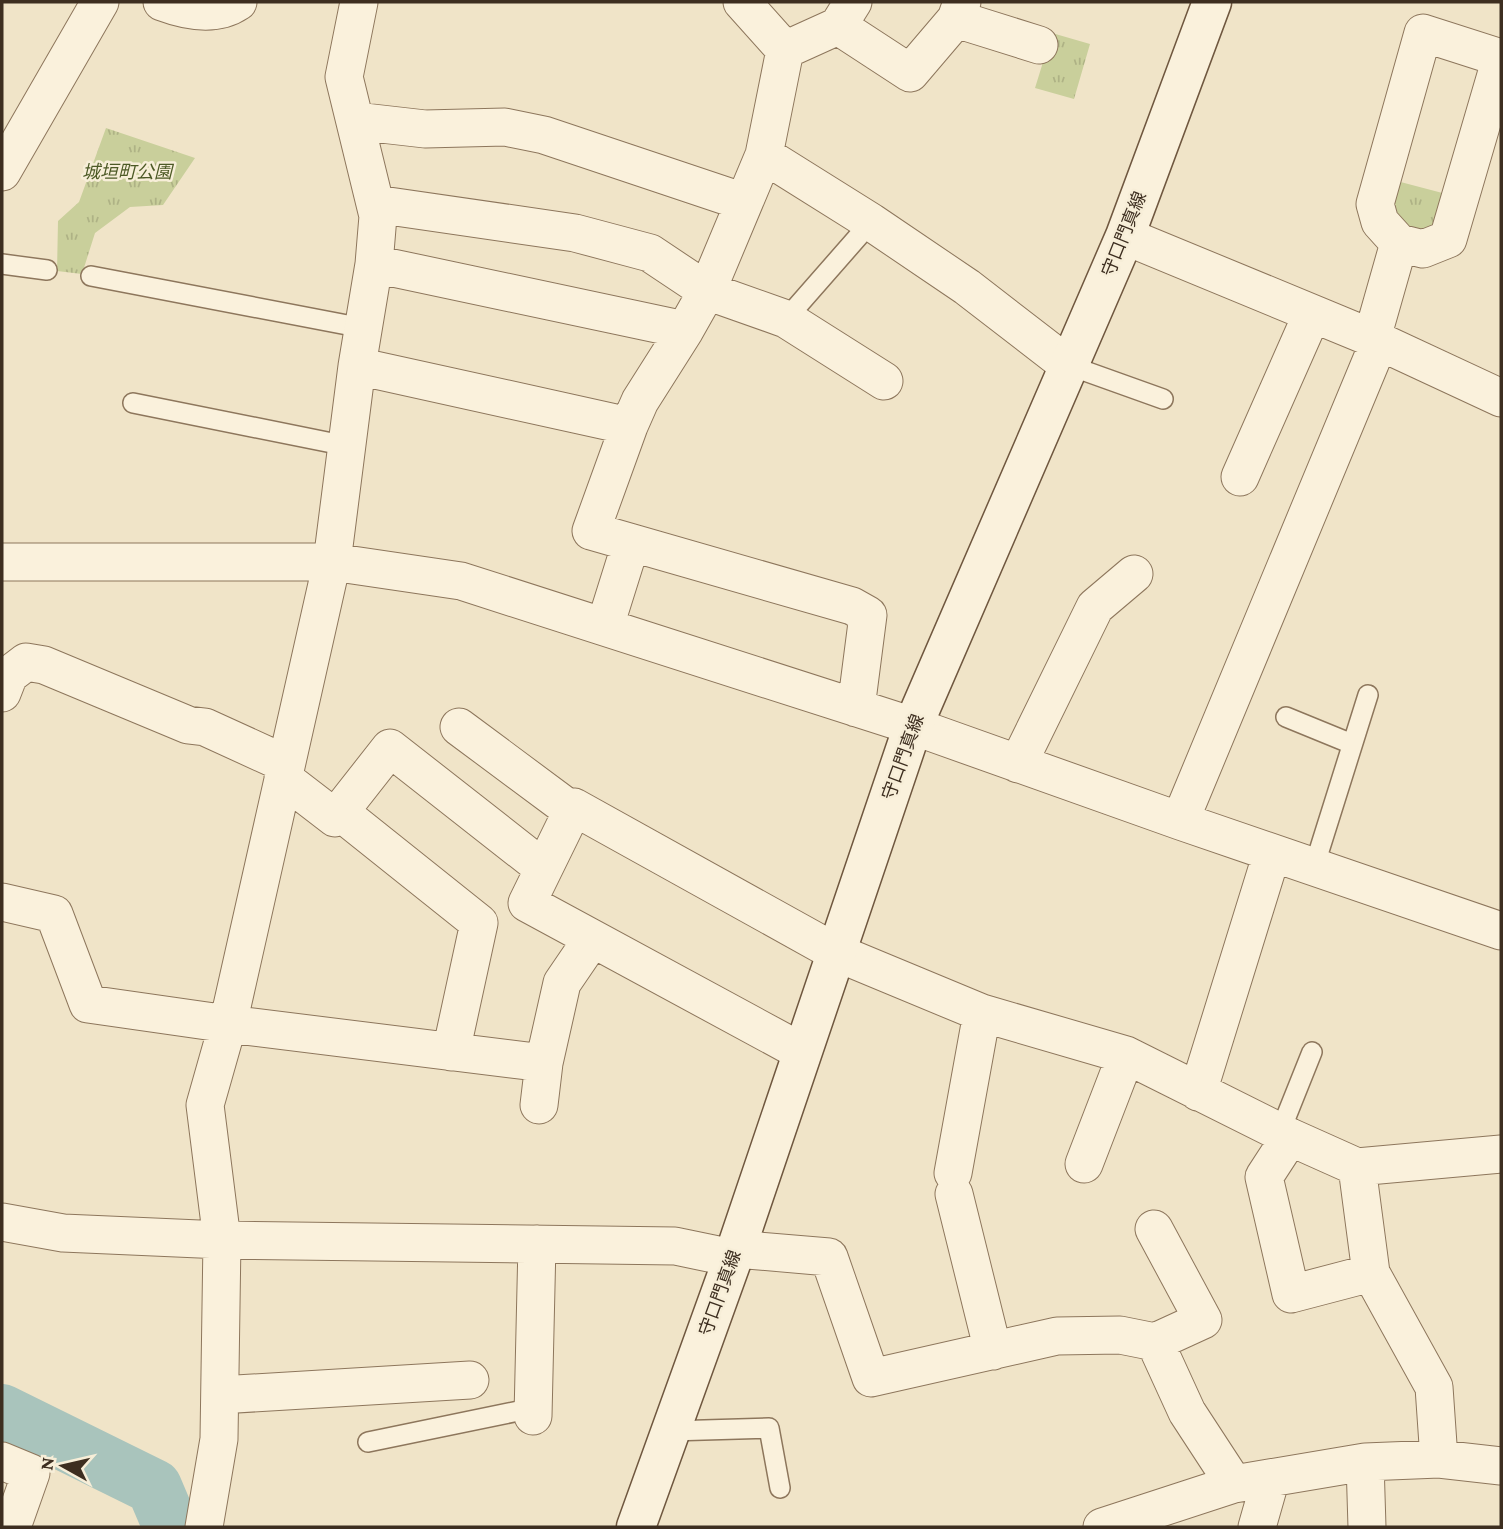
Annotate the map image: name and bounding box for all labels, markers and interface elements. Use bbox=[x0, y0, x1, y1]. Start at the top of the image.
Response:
park label: 城垣町公園 bbox=[82, 162, 175, 182]
street label: 守口門真線 bbox=[1098, 189, 1150, 279]
street label: 守口門真線 bbox=[878, 711, 928, 803]
street label: 守口門真線 bbox=[695, 1247, 745, 1339]
north arrow bbox=[28, 1431, 98, 1501]
text: N bbox=[35, 1456, 58, 1472]

